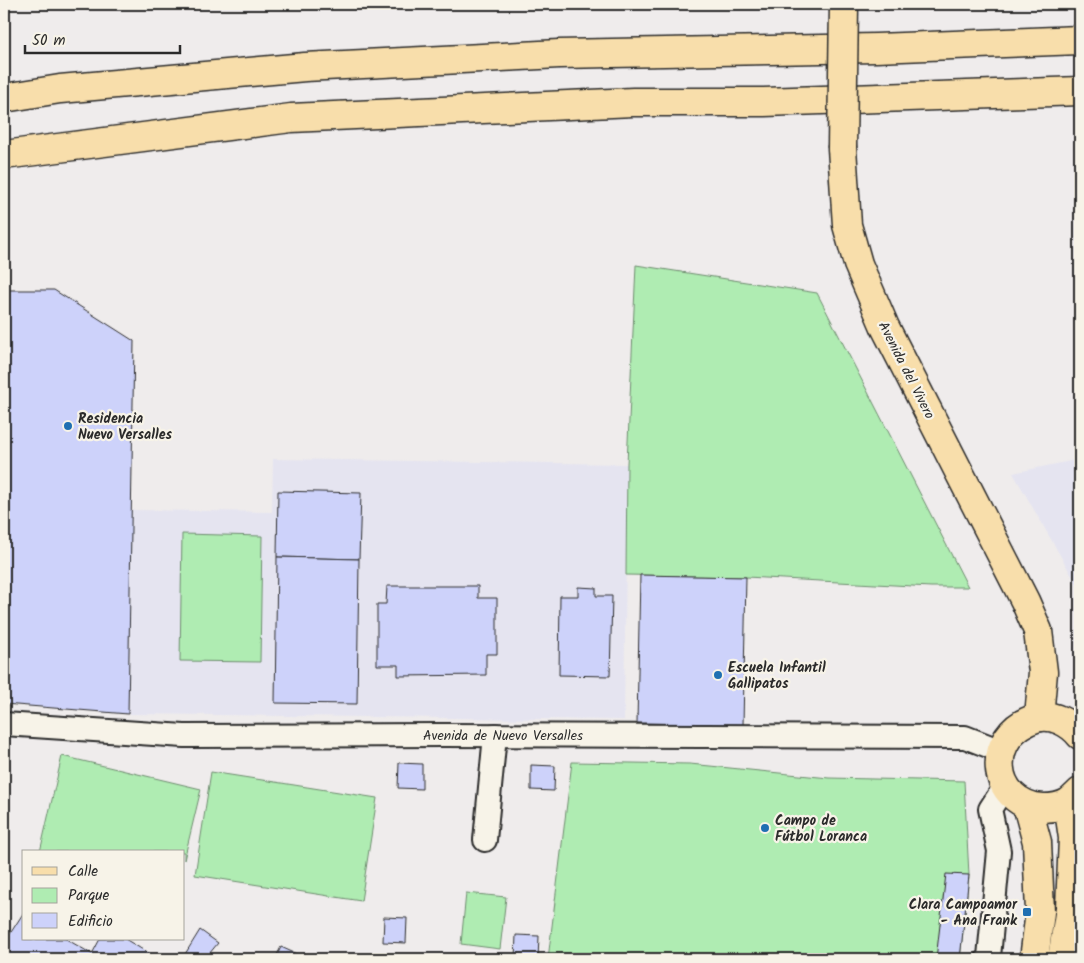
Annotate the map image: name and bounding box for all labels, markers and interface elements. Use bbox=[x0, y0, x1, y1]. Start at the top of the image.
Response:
scale bar bbox=[25, 22, 180, 54]
text: 50 m bbox=[32, 29, 66, 53]
street label: Avenida del Vivero bbox=[872, 318, 940, 423]
place label: Residencia Nuevo Versalles bbox=[78, 408, 172, 446]
marker: Residencia Nuevo Versalles bbox=[62, 420, 74, 432]
place label: Escuela Infantil Gallipatos bbox=[728, 657, 826, 695]
marker: Escuela Infantil Gallipatos bbox=[712, 669, 724, 681]
street label: Avenida de Nuevo Versalles bbox=[423, 725, 583, 747]
place label: Campo de Fútbol Loranca bbox=[775, 810, 867, 848]
marker: Campo de Fútbol Loranca bbox=[759, 822, 771, 834]
legend bbox=[22, 850, 185, 940]
text: Calle bbox=[68, 860, 98, 884]
text: Parque bbox=[68, 884, 109, 908]
place label: Clara Campoamor - Ana Frank bbox=[909, 894, 1018, 932]
marker: Clara Campoamor - Ana Frank bbox=[1021, 906, 1033, 918]
text: Edificio bbox=[68, 910, 113, 934]

